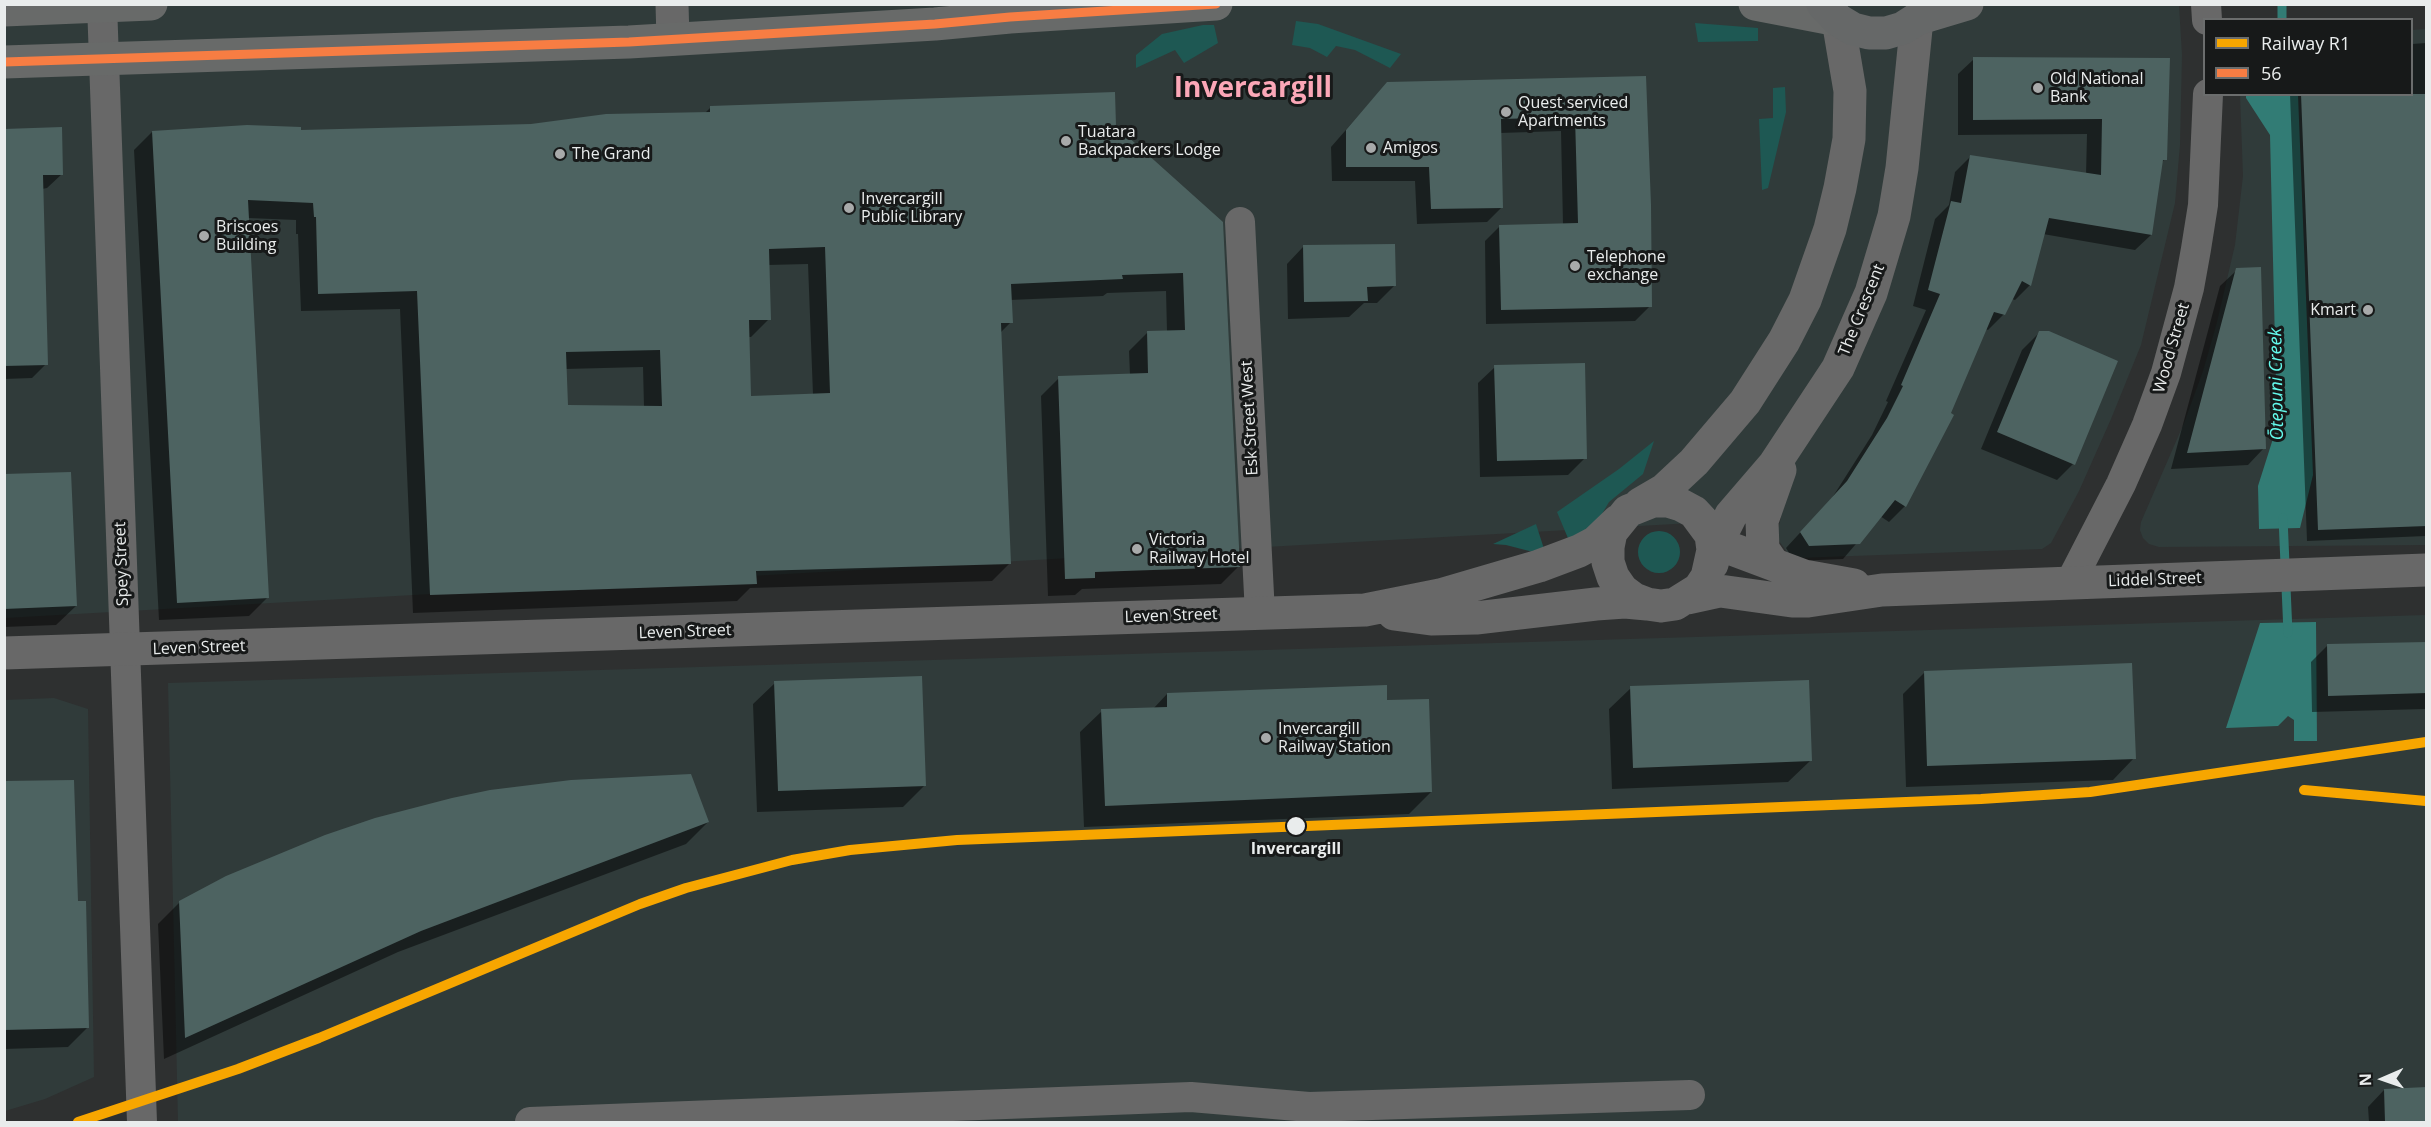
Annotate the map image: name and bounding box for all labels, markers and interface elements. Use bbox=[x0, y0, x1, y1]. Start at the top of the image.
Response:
legend bbox=[2203, 18, 2413, 96]
text: Railway R1 bbox=[2261, 31, 2350, 55]
text: 56 bbox=[2261, 61, 2282, 85]
place label: Old National Bank bbox=[2050, 69, 2143, 107]
district label: Invercargill bbox=[1174, 72, 1332, 106]
marker: Old National Bank bbox=[2031, 81, 2045, 95]
place label: Quest serviced Apartments bbox=[1518, 93, 1628, 131]
marker: Quest serviced Apartments bbox=[1499, 105, 1513, 119]
place label: Tuatara Backpackers Lodge bbox=[1078, 122, 1221, 160]
marker: Tuatara Backpackers Lodge bbox=[1059, 134, 1073, 148]
place label: Amigos bbox=[1383, 138, 1438, 158]
marker: Amigos bbox=[1364, 141, 1378, 155]
place label: The Grand bbox=[572, 144, 650, 164]
marker: The Grand bbox=[553, 147, 567, 161]
place label: Invercargill Public Library bbox=[861, 189, 962, 227]
marker: Invercargill Public Library bbox=[842, 201, 856, 215]
place label: Briscoes Building bbox=[216, 217, 278, 255]
marker: Briscoes Building bbox=[197, 229, 211, 243]
place label: Telephone exchange bbox=[1587, 247, 1666, 285]
marker: Telephone exchange bbox=[1568, 259, 1582, 273]
street label: The Crescent bbox=[1835, 261, 1889, 359]
place label: Kmart bbox=[2310, 300, 2356, 320]
street label: Wood Street bbox=[2150, 301, 2194, 395]
marker: Kmart bbox=[2361, 303, 2375, 317]
water label: Ōtepuni Creek bbox=[2265, 327, 2289, 441]
street label: Esk Street West bbox=[1237, 360, 1263, 476]
street label: Spey Street bbox=[111, 521, 133, 607]
place label: Victoria Railway Hotel bbox=[1149, 530, 1249, 568]
marker: Victoria Railway Hotel bbox=[1130, 542, 1144, 556]
street label: Liddel Street bbox=[2108, 569, 2202, 591]
street label: Leven Street bbox=[1124, 605, 1218, 627]
street label: Leven Street bbox=[638, 621, 732, 643]
street label: Leven Street bbox=[152, 637, 246, 659]
place label: Invercargill Railway Station bbox=[1278, 719, 1391, 757]
marker: Invercargill Railway Station bbox=[1259, 731, 1273, 745]
marker: Invercargill bbox=[1285, 815, 1307, 837]
place label: Invercargill bbox=[1251, 839, 1341, 859]
north arrow bbox=[2353, 1049, 2413, 1109]
text: N bbox=[2354, 1073, 2376, 1087]

